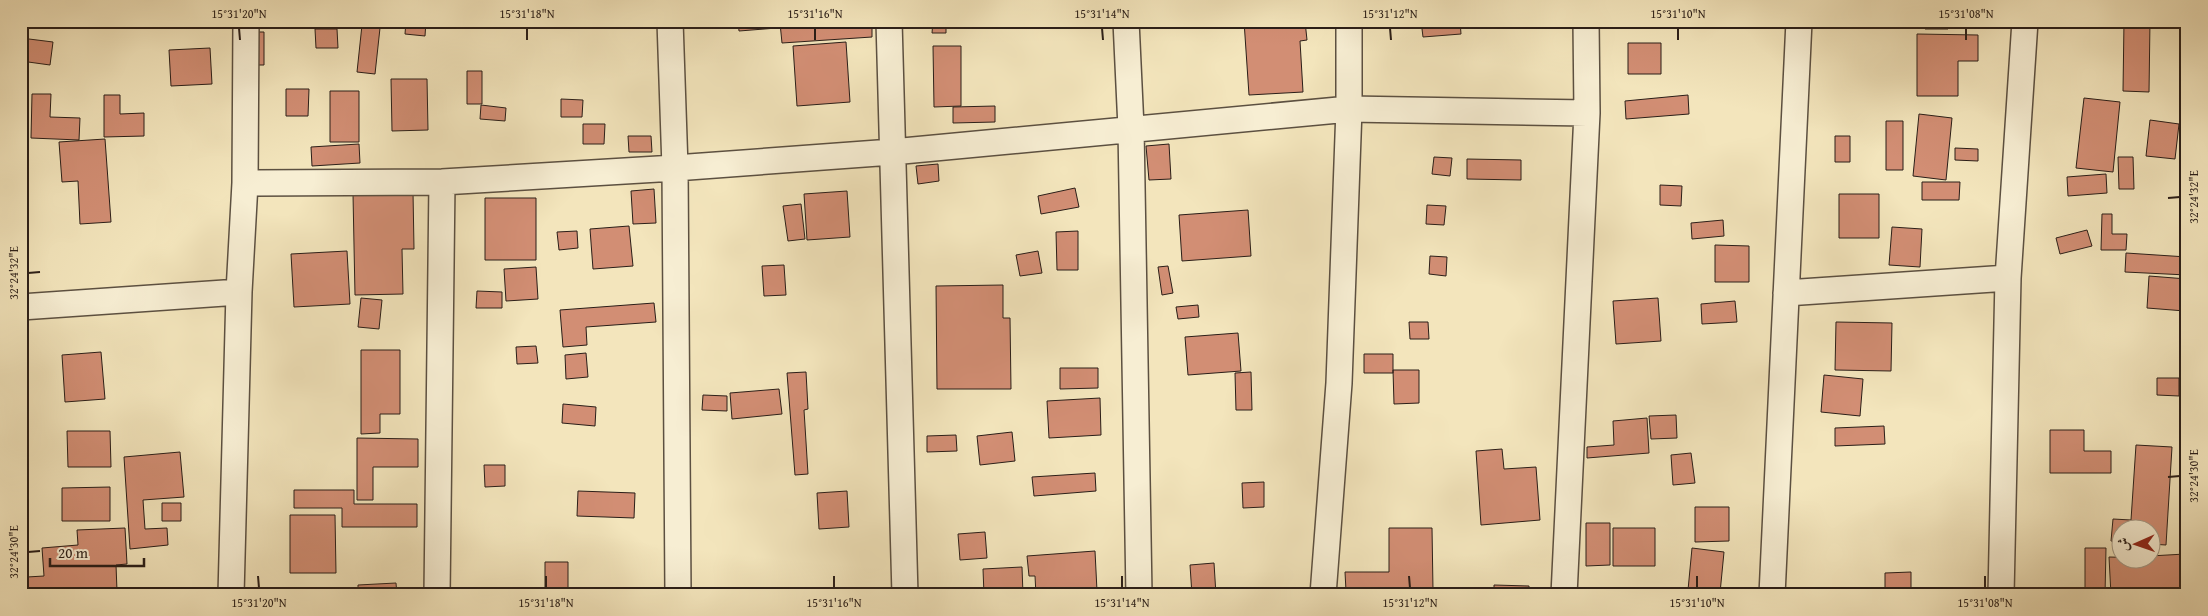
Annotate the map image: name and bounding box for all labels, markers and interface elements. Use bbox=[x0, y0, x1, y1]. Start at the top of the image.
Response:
text: 15°31'20"N bbox=[211, 5, 267, 22]
text: 15°31'18"N bbox=[499, 5, 555, 22]
text: 15°31'16"N bbox=[787, 5, 843, 22]
text: 15°31'14"N bbox=[1074, 5, 1130, 22]
text: 15°31'12"N bbox=[1362, 5, 1418, 22]
text: 15°31'10"N bbox=[1650, 5, 1706, 22]
text: 15°31'08"N bbox=[1938, 5, 1994, 22]
text: 32°24'32"E bbox=[2185, 170, 2202, 224]
text: 32°24'32"E bbox=[5, 246, 22, 300]
text: 32°24'30"E bbox=[2185, 449, 2202, 503]
north arrow bbox=[2110, 518, 2160, 568]
text: 32°24'30"E bbox=[5, 525, 22, 579]
scale bar bbox=[50, 536, 144, 568]
text: ش bbox=[2113, 537, 2133, 552]
text: 20 m bbox=[58, 542, 89, 563]
text: 15°31'20"N bbox=[231, 594, 287, 611]
text: 15°31'18"N bbox=[518, 594, 574, 611]
text: 15°31'16"N bbox=[806, 594, 862, 611]
text: 15°31'14"N bbox=[1094, 594, 1150, 611]
text: 15°31'12"N bbox=[1382, 594, 1438, 611]
text: 15°31'10"N bbox=[1669, 594, 1725, 611]
text: 15°31'08"N bbox=[1957, 594, 2013, 611]

